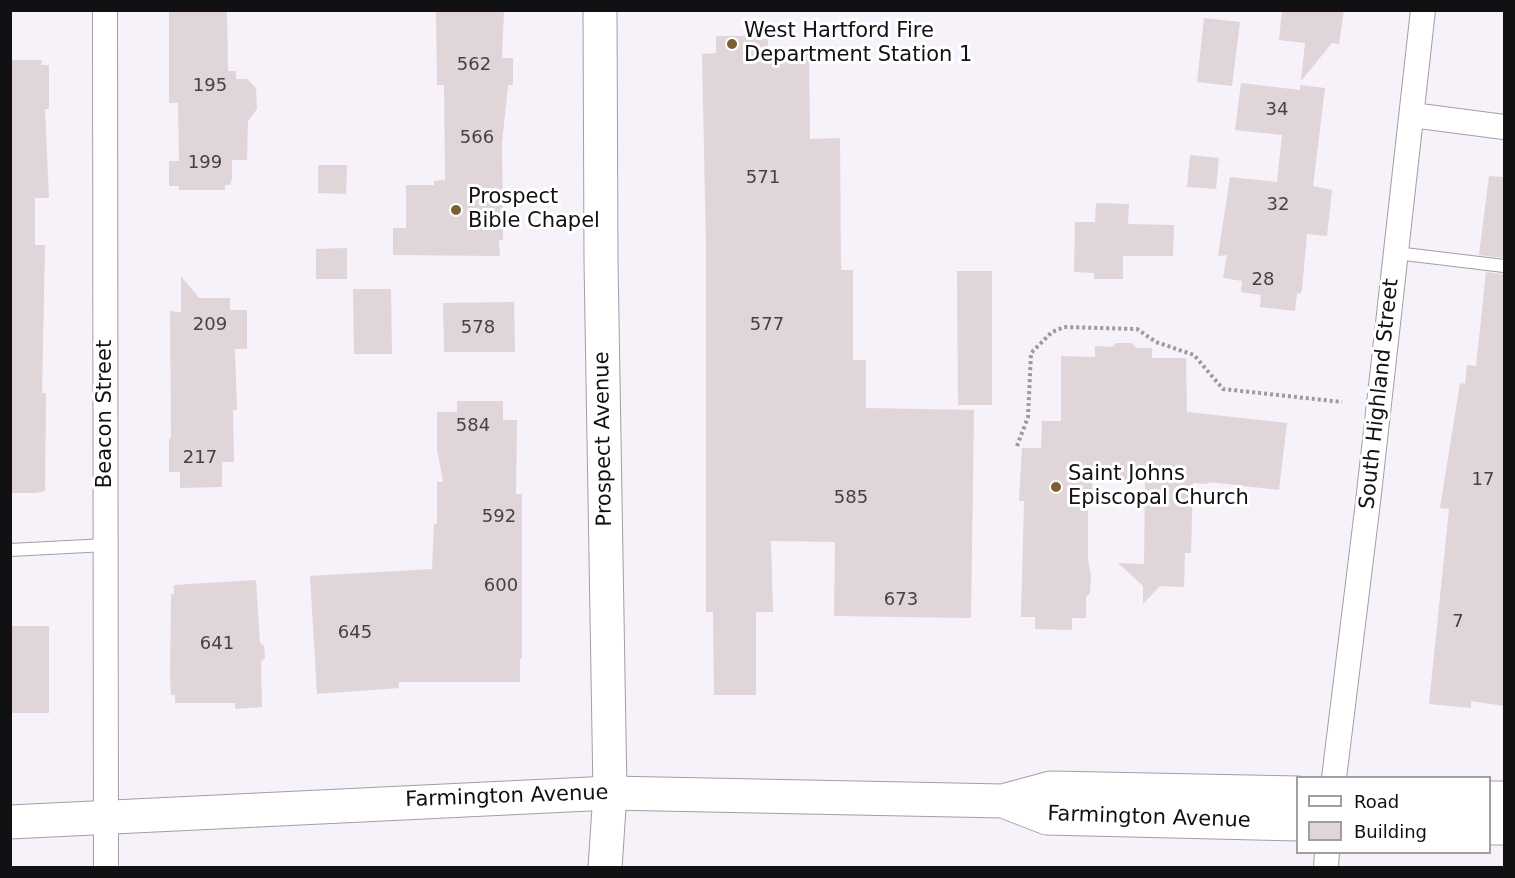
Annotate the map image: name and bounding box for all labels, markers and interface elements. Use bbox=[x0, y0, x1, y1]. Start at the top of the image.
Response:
place label: West Hartford Fire Department Station 1 bbox=[744, 19, 972, 69]
marker: West Hartford Fire Department Station 1 bbox=[725, 37, 739, 51]
house number: 562 bbox=[457, 54, 491, 76]
house number: 195 bbox=[193, 75, 227, 97]
house number: 34 bbox=[1266, 99, 1288, 121]
house number: 566 bbox=[460, 127, 494, 149]
house number: 199 bbox=[188, 152, 222, 174]
house number: 571 bbox=[746, 167, 780, 189]
place label: Prospect Bible Chapel bbox=[468, 185, 600, 235]
house number: 32 bbox=[1267, 194, 1289, 216]
marker: Prospect Bible Chapel bbox=[449, 203, 463, 217]
house number: 28 bbox=[1252, 269, 1274, 291]
street label: South Highland Street bbox=[1355, 277, 1405, 511]
house number: 209 bbox=[193, 314, 227, 336]
house number: 577 bbox=[750, 314, 784, 336]
house number: 578 bbox=[461, 317, 495, 339]
street label: Beacon Street bbox=[93, 340, 119, 488]
street label: Prospect Avenue bbox=[590, 351, 618, 527]
house number: 584 bbox=[456, 415, 490, 437]
house number: 217 bbox=[183, 447, 217, 469]
place label: Saint Johns Episcopal Church bbox=[1068, 462, 1249, 512]
house number: 17 bbox=[1472, 469, 1494, 491]
marker: Saint Johns Episcopal Church bbox=[1049, 480, 1063, 494]
house number: 585 bbox=[834, 487, 868, 509]
house number: 592 bbox=[482, 506, 516, 528]
house number: 600 bbox=[484, 575, 518, 597]
house number: 673 bbox=[884, 589, 918, 611]
house number: 7 bbox=[1452, 611, 1464, 633]
house number: 645 bbox=[338, 622, 372, 644]
house number: 641 bbox=[200, 633, 234, 655]
legend bbox=[1296, 776, 1491, 854]
street label: Farmington Avenue bbox=[405, 781, 609, 813]
text: Road bbox=[1354, 791, 1399, 812]
street label: Farmington Avenue bbox=[1047, 802, 1251, 834]
text: Building bbox=[1354, 821, 1427, 842]

